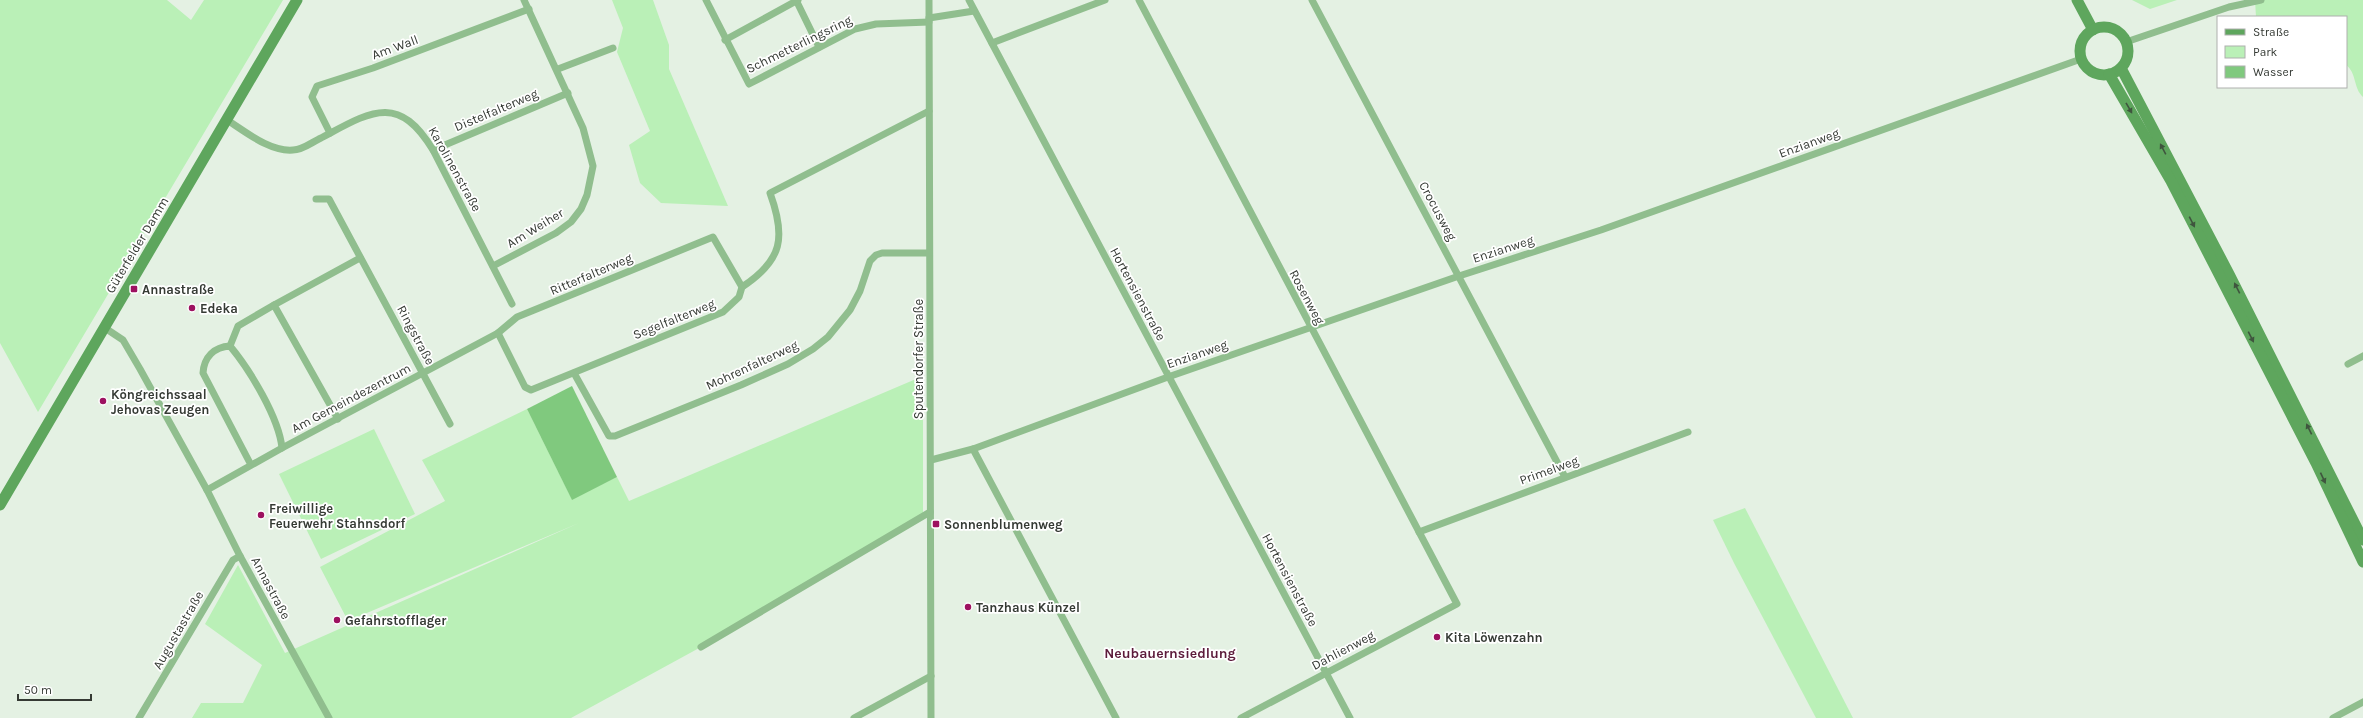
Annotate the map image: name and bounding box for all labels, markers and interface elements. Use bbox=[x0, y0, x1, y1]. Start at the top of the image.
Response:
street label: Schmetterlingsring bbox=[744, 12, 855, 76]
legend bbox=[2217, 16, 2347, 88]
text: Straße bbox=[2253, 25, 2289, 39]
street label: Am Wall bbox=[370, 32, 420, 62]
text: Park bbox=[2253, 45, 2278, 59]
text: Wasser bbox=[2253, 65, 2294, 79]
street label: Distelfalterweg bbox=[452, 85, 541, 134]
one-way arrow bbox=[2126, 102, 2133, 114]
street label: Karolinenstraße bbox=[425, 124, 485, 214]
street label: Enzianweg bbox=[1777, 125, 1842, 161]
one-way arrow bbox=[2160, 143, 2166, 155]
street label: Crocusweg bbox=[1416, 179, 1460, 244]
street label: Güterfelder Damm bbox=[102, 194, 172, 296]
street label: Am Weiher bbox=[504, 205, 566, 251]
one-way arrow bbox=[2189, 216, 2195, 227]
street label: Enzianweg bbox=[1470, 232, 1536, 266]
street label: Hortensienstraße bbox=[1107, 245, 1169, 343]
street label: Ritterfalterweg bbox=[548, 250, 635, 298]
street label: Rosenweg bbox=[1286, 267, 1328, 328]
place label: Annastraße bbox=[142, 282, 214, 297]
one-way arrow bbox=[2234, 283, 2240, 294]
marker: Annastraße bbox=[129, 284, 139, 294]
street label: Segelfalterweg bbox=[631, 295, 718, 342]
street label: Sputendorfer Straße bbox=[911, 298, 926, 419]
place label: Edeka bbox=[200, 301, 238, 316]
marker: Edeka bbox=[187, 303, 197, 313]
street label: Ringstraße bbox=[394, 303, 438, 368]
one-way arrow bbox=[2248, 332, 2254, 343]
street label: Enzianweg bbox=[1164, 336, 1230, 371]
street label: Mohrenfalterweg bbox=[703, 337, 801, 393]
street label: Am Gemeindezentrum bbox=[289, 360, 413, 436]
place label: Köngreichssaal Jehovas Zeugen bbox=[111, 387, 209, 417]
marker: Köngreichssaal Jehovas Zeugen bbox=[98, 396, 108, 406]
one-way arrow bbox=[2306, 423, 2312, 435]
street label: Primelweg bbox=[1517, 452, 1581, 488]
one-way arrow bbox=[2320, 472, 2326, 484]
place label: Freiwillige Feuerwehr Stahnsdorf bbox=[269, 501, 405, 531]
marker: Freiwillige Feuerwehr Stahnsdorf bbox=[256, 510, 266, 520]
place label: Sonnenblumenweg bbox=[944, 517, 1063, 532]
marker: Sonnenblumenweg bbox=[931, 519, 941, 529]
street label: Hortensienstraße bbox=[1259, 531, 1321, 629]
street label: Annastraße bbox=[248, 554, 294, 622]
street label: Augustastraße bbox=[150, 588, 207, 672]
place label: Tanzhaus Künzel bbox=[976, 600, 1080, 615]
marker: Tanzhaus Künzel bbox=[963, 602, 973, 612]
place label: Gefahrstofflager bbox=[345, 613, 447, 628]
marker: Gefahrstofflager bbox=[332, 615, 342, 625]
street label: Dahlienweg bbox=[1309, 627, 1378, 673]
place label: Kita Löwenzahn bbox=[1445, 630, 1543, 645]
marker: Kita Löwenzahn bbox=[1432, 632, 1442, 642]
district label: Neubauernsiedlung bbox=[1104, 645, 1236, 662]
scale bar bbox=[18, 676, 91, 702]
text: 50 m bbox=[24, 683, 52, 697]

